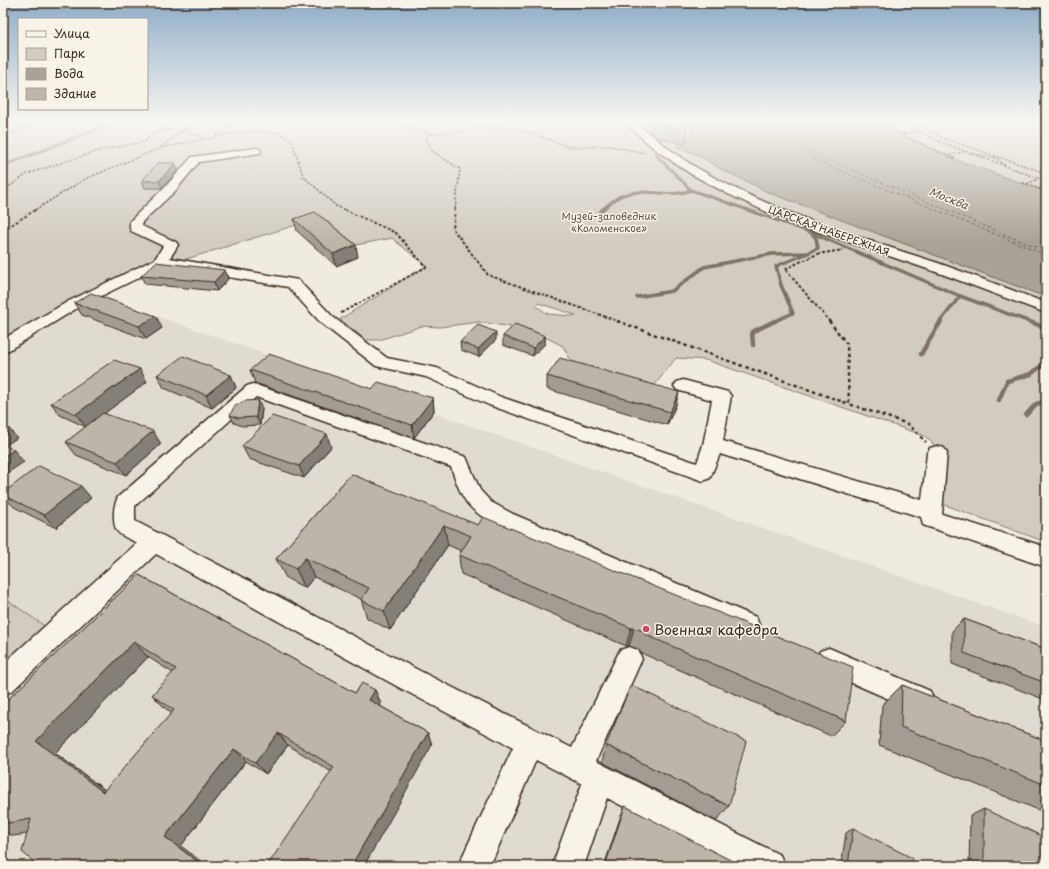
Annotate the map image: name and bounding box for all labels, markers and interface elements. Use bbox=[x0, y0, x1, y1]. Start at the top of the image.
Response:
legend bbox=[18, 18, 148, 110]
text: Улица bbox=[54, 24, 90, 42]
text: Парк bbox=[54, 44, 86, 62]
text: Вода bbox=[54, 64, 84, 82]
text: Здание bbox=[54, 84, 96, 102]
water label: Москва bbox=[927, 182, 972, 214]
street label: ЦАРСКАЯ НАБЕРЕЖНАЯ bbox=[766, 201, 892, 259]
park label: Музей-заповедник «Коломенское» bbox=[562, 208, 656, 235]
place label: Военная кафедра bbox=[654, 619, 778, 640]
marker: Военная кафедра bbox=[641, 624, 651, 634]

